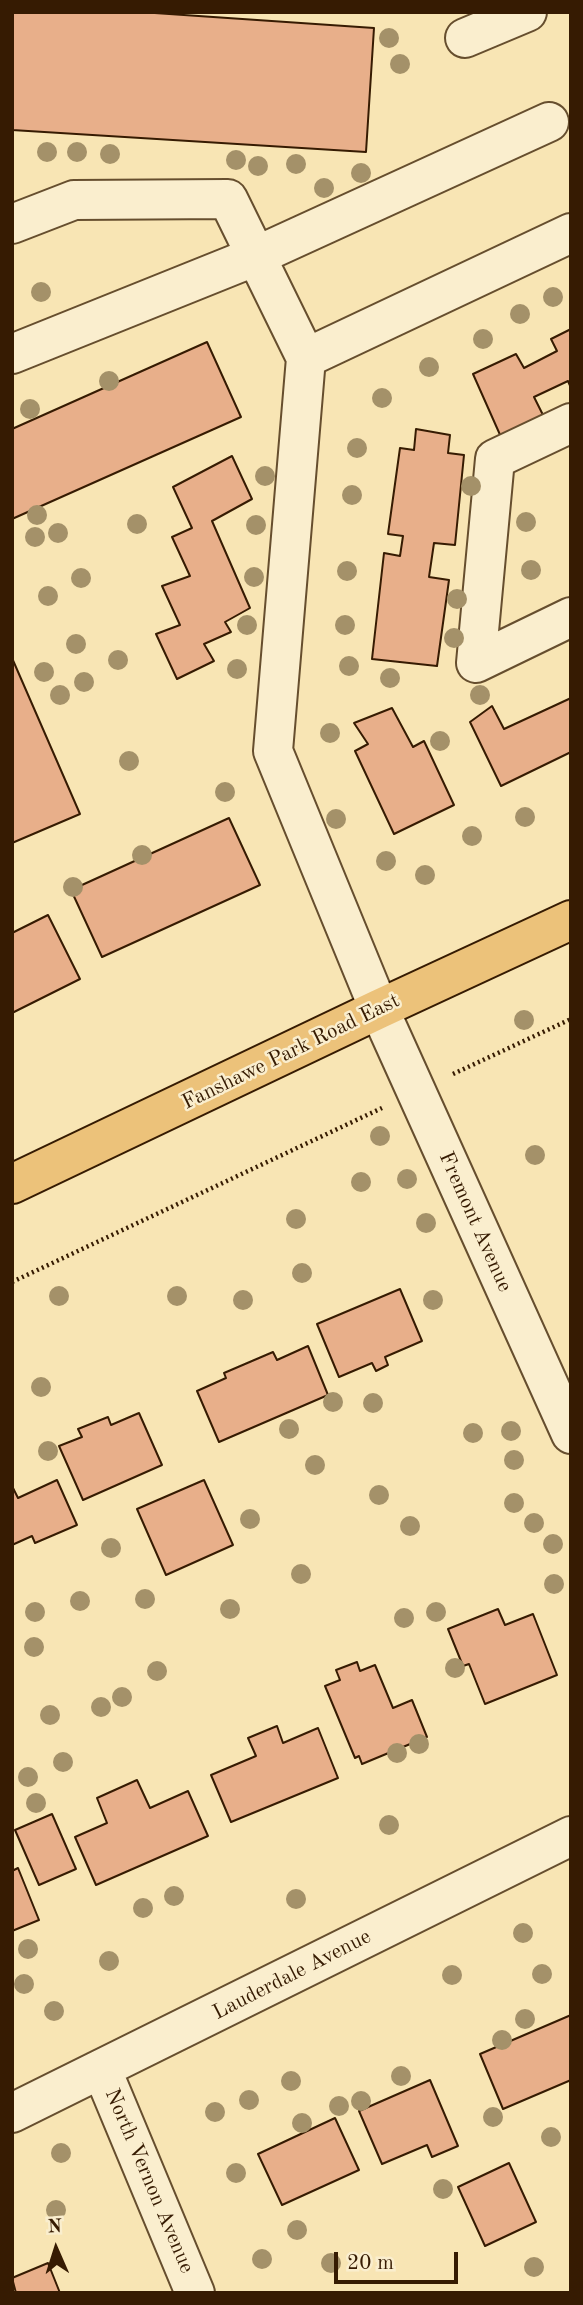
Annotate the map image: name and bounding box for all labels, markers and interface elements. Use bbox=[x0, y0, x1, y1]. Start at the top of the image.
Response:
street label: Fanshawe Park Road East bbox=[178, 988, 404, 1116]
street label: Fremont Avenue bbox=[433, 1148, 517, 1296]
street label: Lauderdale Avenue bbox=[209, 1924, 375, 2026]
street label: North Vernon Avenue bbox=[99, 2085, 199, 2277]
north arrow bbox=[21, 2214, 91, 2284]
text: N bbox=[47, 2218, 63, 2237]
scale bar bbox=[338, 2238, 462, 2282]
text: 20 m bbox=[347, 2253, 394, 2274]

